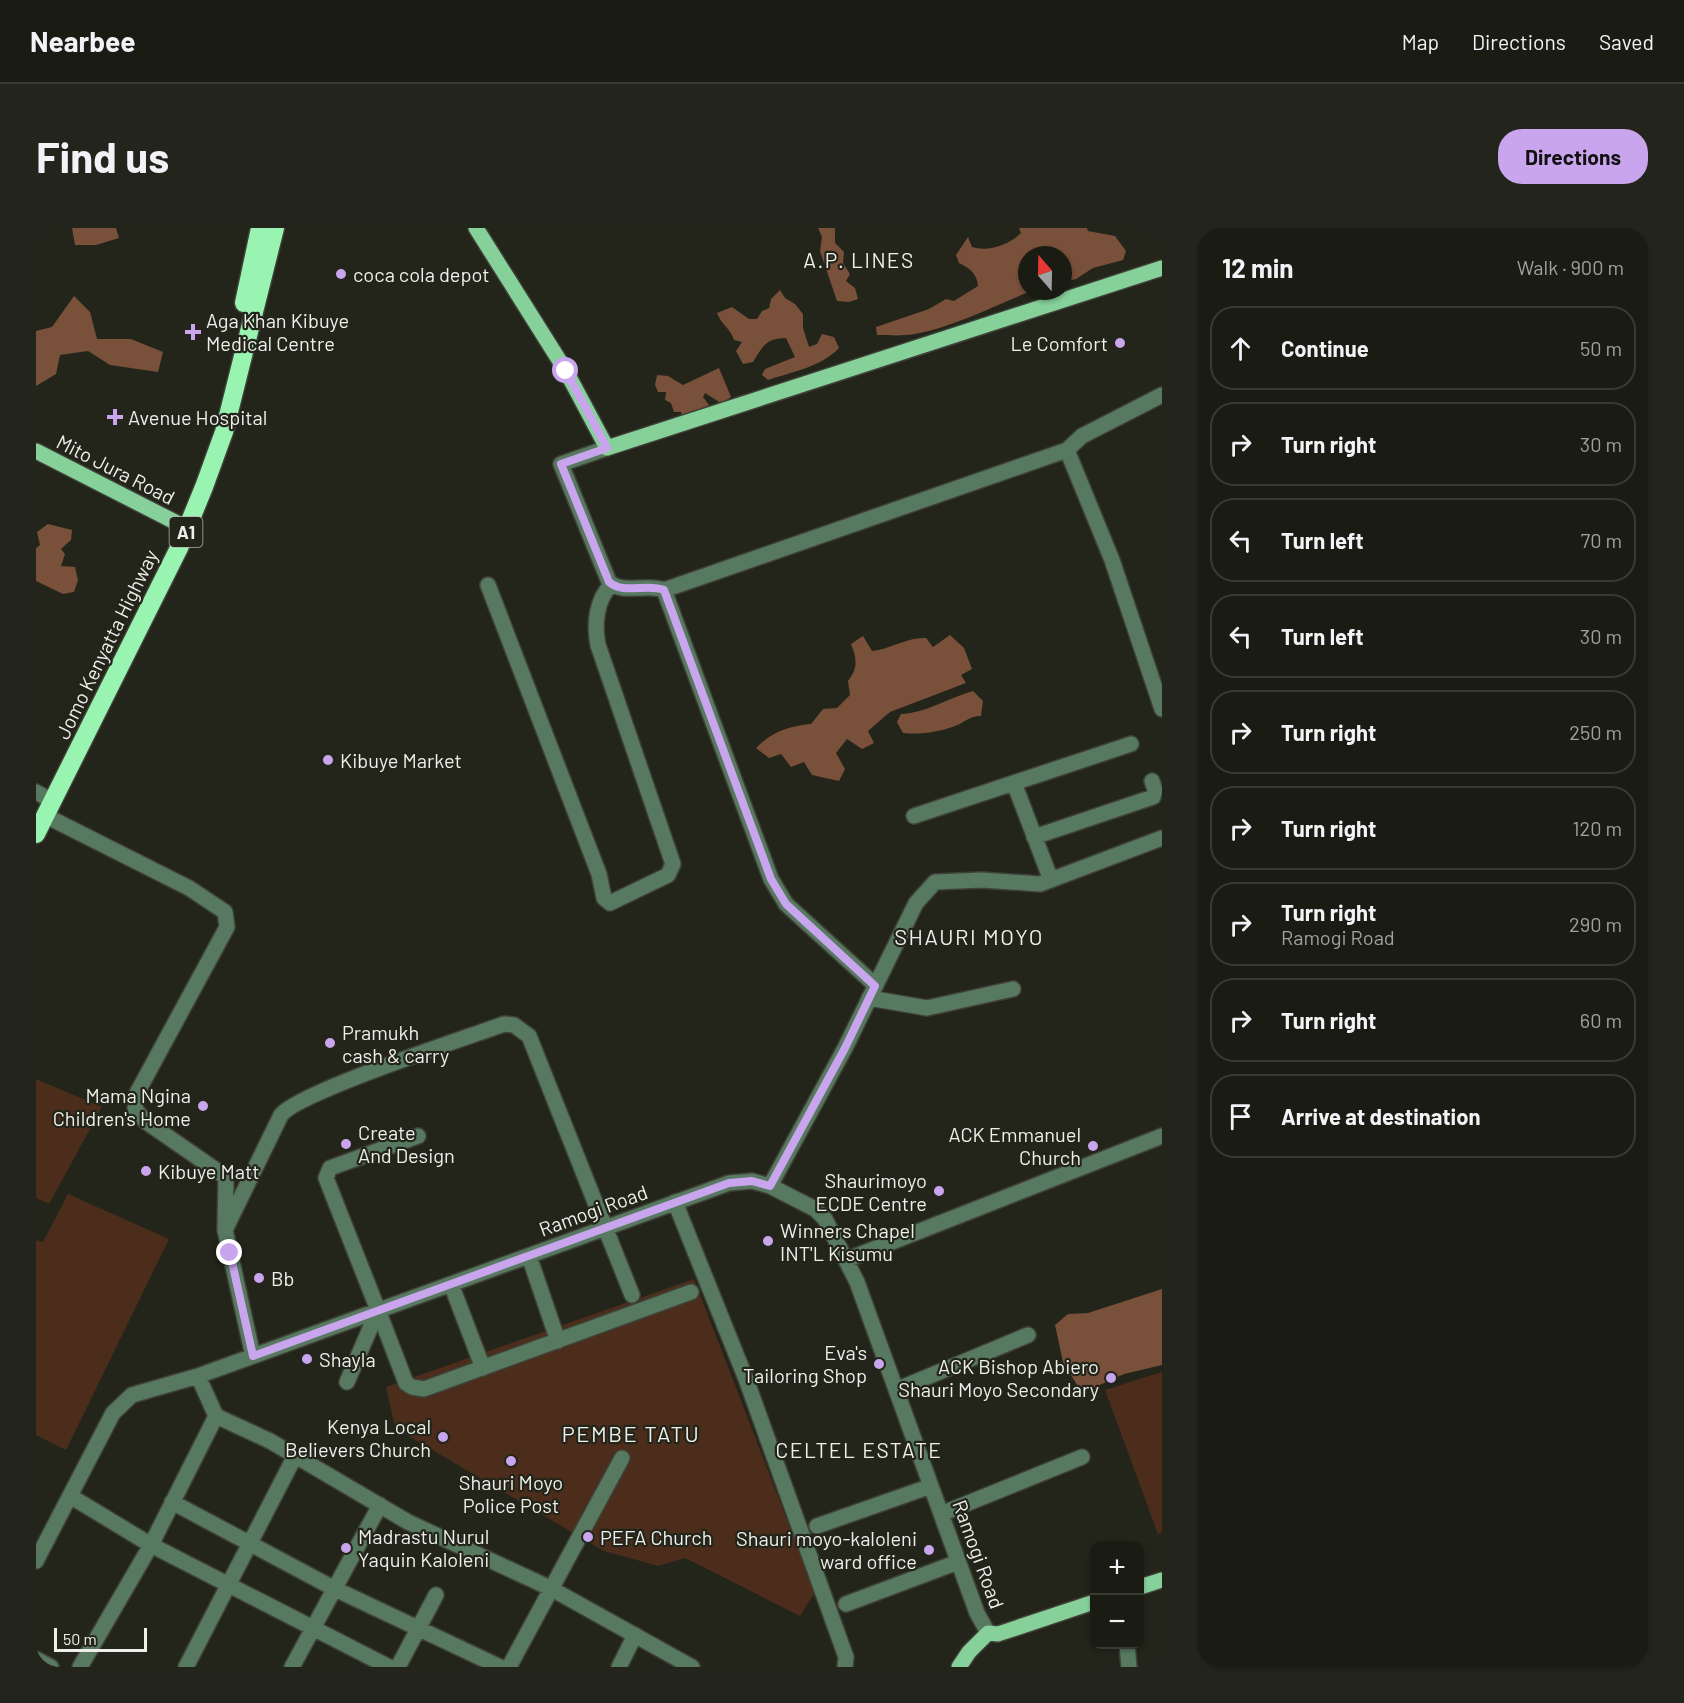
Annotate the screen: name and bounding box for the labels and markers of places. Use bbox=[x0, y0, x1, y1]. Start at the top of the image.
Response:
place label: coca cola depot bbox=[353, 262, 489, 286]
marker: coca cola depot bbox=[334, 267, 348, 281]
place label: Aga Khan Kibuye Medical Centre bbox=[206, 308, 349, 355]
marker: Aga Khan Kibuye Medical Centre bbox=[184, 323, 202, 341]
place label: Le Comfort bbox=[1011, 331, 1108, 355]
marker: Le Comfort bbox=[1113, 336, 1127, 350]
place label: Avenue Hospital bbox=[128, 405, 267, 429]
marker: Avenue Hospital bbox=[106, 408, 124, 426]
place label: Kibuye Market bbox=[340, 748, 462, 772]
marker: Kibuye Market bbox=[321, 753, 335, 767]
place label: Pramukh cash & carry bbox=[342, 1020, 449, 1067]
marker: Pramukh cash & carry bbox=[323, 1036, 337, 1050]
place label: Mama Ngina Children's Home bbox=[53, 1083, 191, 1130]
marker: Mama Ngina Children's Home bbox=[196, 1099, 210, 1113]
place label: Create And Design bbox=[358, 1120, 455, 1167]
place label: ACK Emmanuel Church bbox=[949, 1122, 1081, 1169]
marker: Create And Design bbox=[339, 1137, 353, 1151]
marker: ACK Emmanuel Church bbox=[1086, 1139, 1100, 1153]
place label: Kibuye Matt bbox=[158, 1159, 260, 1183]
marker: Kibuye Matt bbox=[139, 1164, 153, 1178]
place label: Shaurimoyo ECDE Centre bbox=[816, 1168, 927, 1215]
marker: Shaurimoyo ECDE Centre bbox=[932, 1184, 946, 1198]
place label: Winners Chapel INT'L Kisumu bbox=[780, 1218, 915, 1265]
marker: Winners Chapel INT'L Kisumu bbox=[761, 1234, 775, 1248]
place label: Bb bbox=[271, 1266, 294, 1290]
marker: Bb bbox=[252, 1271, 266, 1285]
place label: Eva's Tailoring Shop bbox=[743, 1340, 867, 1387]
place label: Shayla bbox=[319, 1347, 376, 1371]
marker: Shayla bbox=[300, 1352, 314, 1366]
place label: ACK Bishop Abiero Shauri Moyo Secondary bbox=[898, 1354, 1099, 1401]
marker: Eva's Tailoring Shop bbox=[872, 1357, 886, 1371]
marker: ACK Bishop Abiero Shauri Moyo Secondary bbox=[1104, 1371, 1118, 1385]
place label: Kenya Local Believers Church bbox=[285, 1414, 431, 1461]
marker: Kenya Local Believers Church bbox=[436, 1430, 450, 1444]
marker: Shauri Moyo Police Post bbox=[504, 1454, 518, 1468]
place label: Shauri Moyo Police Post bbox=[459, 1470, 563, 1517]
place label: Madrastu Nurul Yaquin Kaloleni bbox=[358, 1524, 489, 1571]
place label: PEFA Church bbox=[600, 1525, 712, 1549]
place label: Shauri moyo-kaloleni ward office bbox=[736, 1526, 917, 1573]
marker: PEFA Church bbox=[581, 1530, 595, 1544]
marker: Madrastu Nurul Yaquin Kaloleni bbox=[339, 1541, 353, 1555]
marker: Shauri moyo-kaloleni ward office bbox=[922, 1543, 936, 1557]

